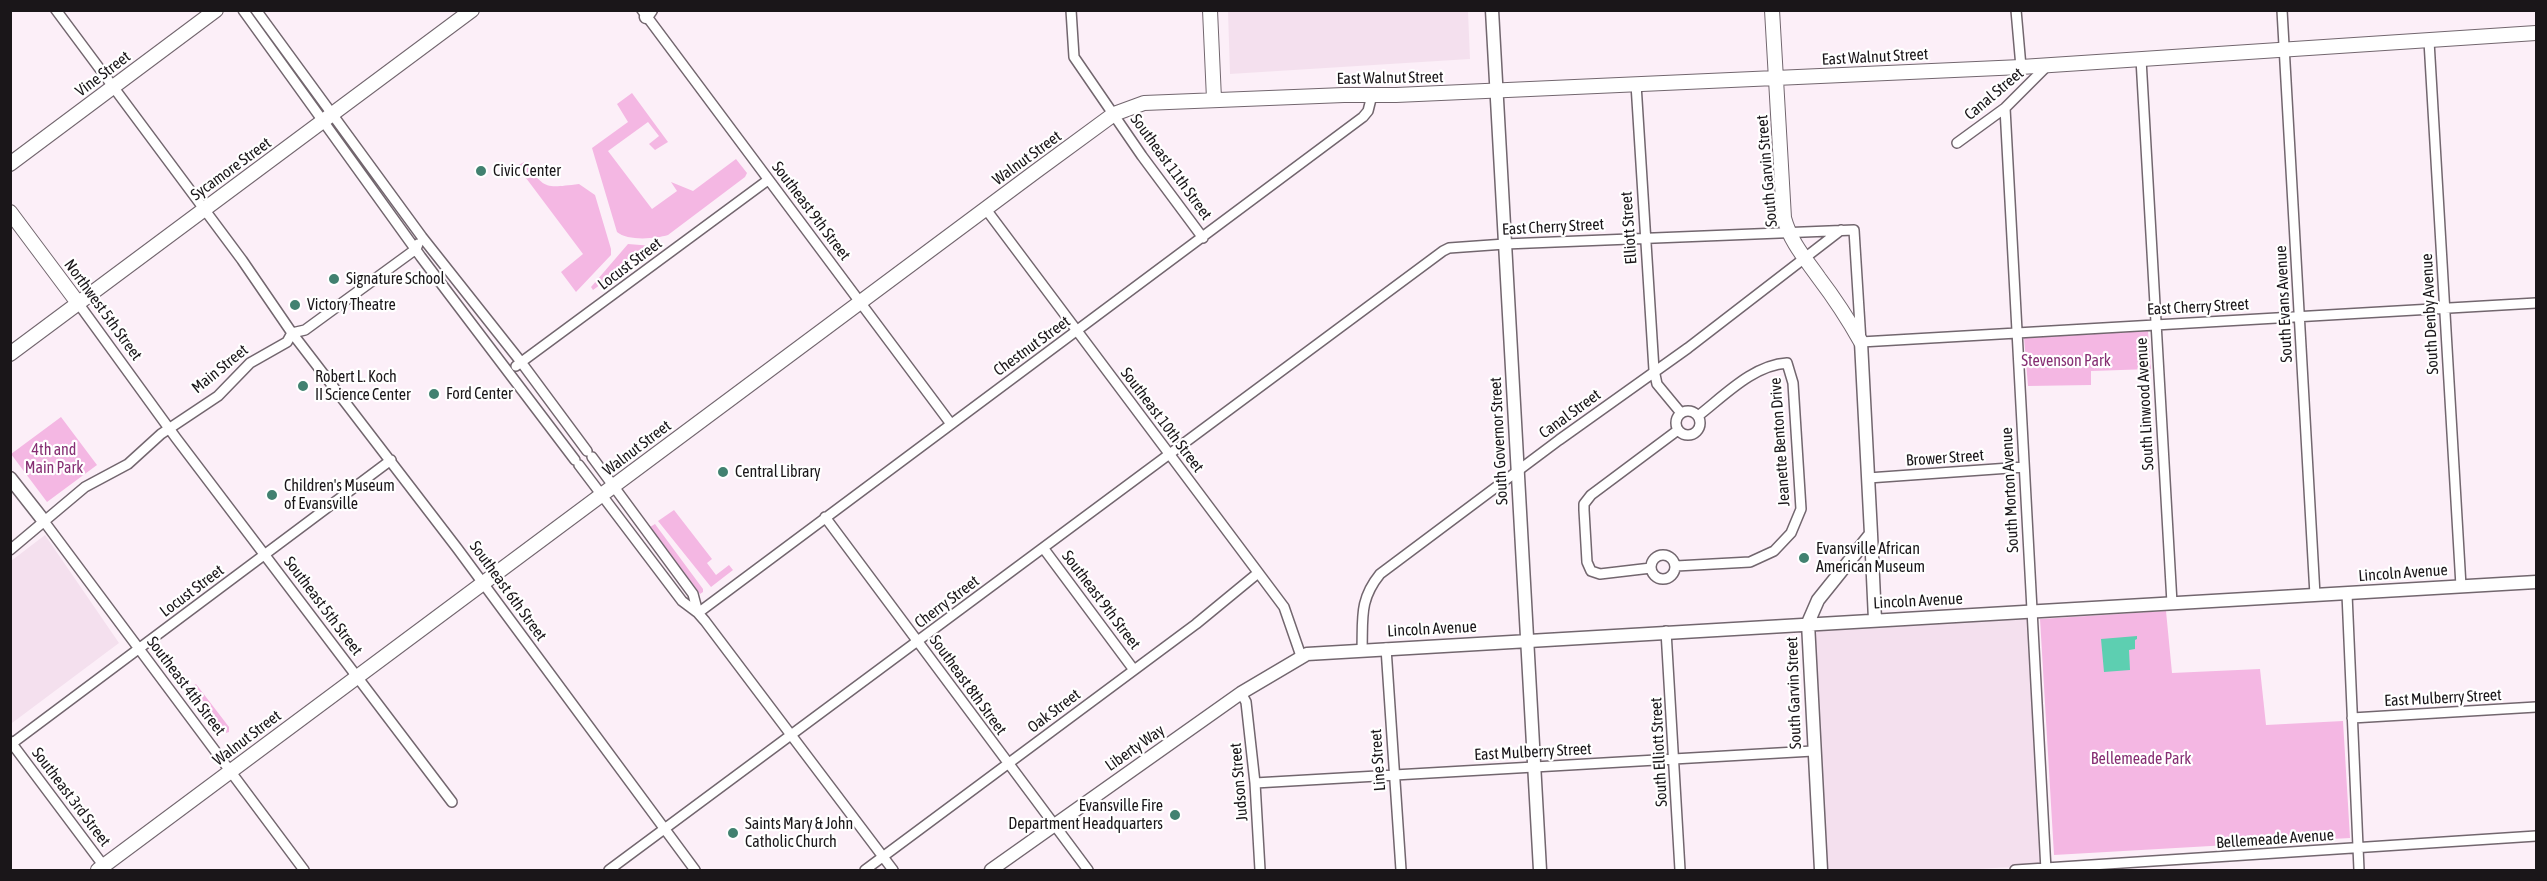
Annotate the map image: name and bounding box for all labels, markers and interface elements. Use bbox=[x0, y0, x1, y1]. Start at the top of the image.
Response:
street label: East Walnut Street bbox=[1821, 45, 1929, 69]
street label: Vine Street bbox=[72, 47, 134, 101]
street label: Canal Street bbox=[1960, 64, 2028, 124]
street label: East Walnut Street bbox=[1336, 67, 1444, 89]
street label: Southeast 11th Street bbox=[1126, 110, 1216, 224]
street label: South Garvin Street bbox=[1753, 114, 1781, 228]
street label: Walnut Street bbox=[989, 127, 1065, 189]
street label: Sycamore Street bbox=[187, 133, 275, 205]
street label: Southeast 9th Street bbox=[768, 158, 854, 264]
place label: Civic Center bbox=[493, 161, 561, 181]
marker: Civic Center bbox=[474, 164, 488, 178]
street label: Elliott Street bbox=[1617, 191, 1641, 265]
street label: East Cherry Street bbox=[1501, 215, 1605, 239]
street label: Locust Street bbox=[594, 234, 666, 294]
street label: South Evans Avenue bbox=[2271, 245, 2297, 363]
street label: South Denby Avenue bbox=[2417, 253, 2443, 375]
street label: Northwest 5th Street bbox=[60, 256, 146, 364]
place label: Signature School bbox=[346, 269, 445, 289]
marker: Signature School bbox=[327, 272, 341, 286]
place label: Victory Theatre bbox=[307, 295, 396, 315]
street label: East Cherry Street bbox=[2146, 295, 2250, 319]
marker: Victory Theatre bbox=[288, 298, 302, 312]
street label: Chestnut Street bbox=[990, 312, 1074, 380]
street label: South Linwood Avenue bbox=[2132, 337, 2158, 471]
street label: Main Street bbox=[188, 340, 252, 398]
park label: Stevenson Park bbox=[2021, 351, 2111, 371]
street label: Southeast 10th Street bbox=[1116, 364, 1208, 476]
place label: Robert L. Koch II Science Center bbox=[315, 367, 411, 405]
street label: South Governor Street bbox=[1486, 377, 1512, 505]
street label: Jeanette Benton Drive bbox=[1766, 377, 1794, 507]
marker: Robert L. Koch II Science Center bbox=[296, 379, 310, 393]
place label: Ford Center bbox=[446, 384, 513, 404]
street label: Canal Street bbox=[1535, 385, 1605, 443]
marker: Ford Center bbox=[427, 387, 441, 401]
street label: Walnut Street bbox=[599, 416, 675, 480]
street label: South Morton Avenue bbox=[1997, 427, 2023, 553]
park label: 4th and Main Park bbox=[25, 440, 83, 478]
street label: Brower Street bbox=[1905, 446, 1985, 470]
place label: Central Library bbox=[735, 462, 821, 482]
marker: Central Library bbox=[716, 465, 730, 479]
place label: Children's Museum of Evansville bbox=[284, 476, 395, 514]
marker: Children's Museum of Evansville bbox=[265, 488, 279, 502]
street label: Southeast 6th Street bbox=[465, 537, 551, 645]
place label: Evansville African American Museum bbox=[1816, 539, 1925, 577]
street label: Southeast 9th Street bbox=[1058, 547, 1144, 653]
marker: Evansville African American Museum bbox=[1797, 551, 1811, 565]
street label: Southeast 5th Street bbox=[280, 553, 366, 659]
street label: Lincoln Avenue bbox=[2358, 560, 2448, 586]
street label: Locust Street bbox=[156, 561, 228, 621]
street label: Cherry Street bbox=[911, 572, 983, 632]
street label: Lincoln Avenue bbox=[1873, 589, 1963, 613]
street label: Lincoln Avenue bbox=[1387, 617, 1477, 641]
street label: Southeast 8th Street bbox=[925, 631, 1011, 739]
street label: Southeast 4th Street bbox=[143, 633, 229, 739]
street label: South Garvin Street bbox=[1782, 636, 1806, 750]
street label: Oak Street bbox=[1024, 685, 1084, 737]
street label: East Mulberry Street bbox=[2384, 685, 2502, 711]
street label: South Elliott Street bbox=[1647, 697, 1671, 807]
street label: Walnut Street bbox=[209, 706, 285, 770]
street label: Liberty Way bbox=[1102, 721, 1168, 775]
street label: Line Street bbox=[1366, 728, 1390, 792]
street label: East Mulberry Street bbox=[1474, 739, 1592, 765]
street label: Judson Street bbox=[1226, 742, 1252, 822]
street label: Southeast 3rd Street bbox=[28, 744, 114, 850]
park label: Bellemeade Park bbox=[2091, 749, 2191, 769]
place label: Evansville Fire Department Headquarters bbox=[1008, 796, 1163, 834]
marker: Evansville Fire Department Headquarters bbox=[1168, 808, 1182, 822]
place label: Saints Mary & John Catholic Church bbox=[745, 814, 853, 852]
street label: Bellemeade Avenue bbox=[2215, 825, 2335, 853]
marker: Saints Mary & John Catholic Church bbox=[726, 826, 740, 840]

